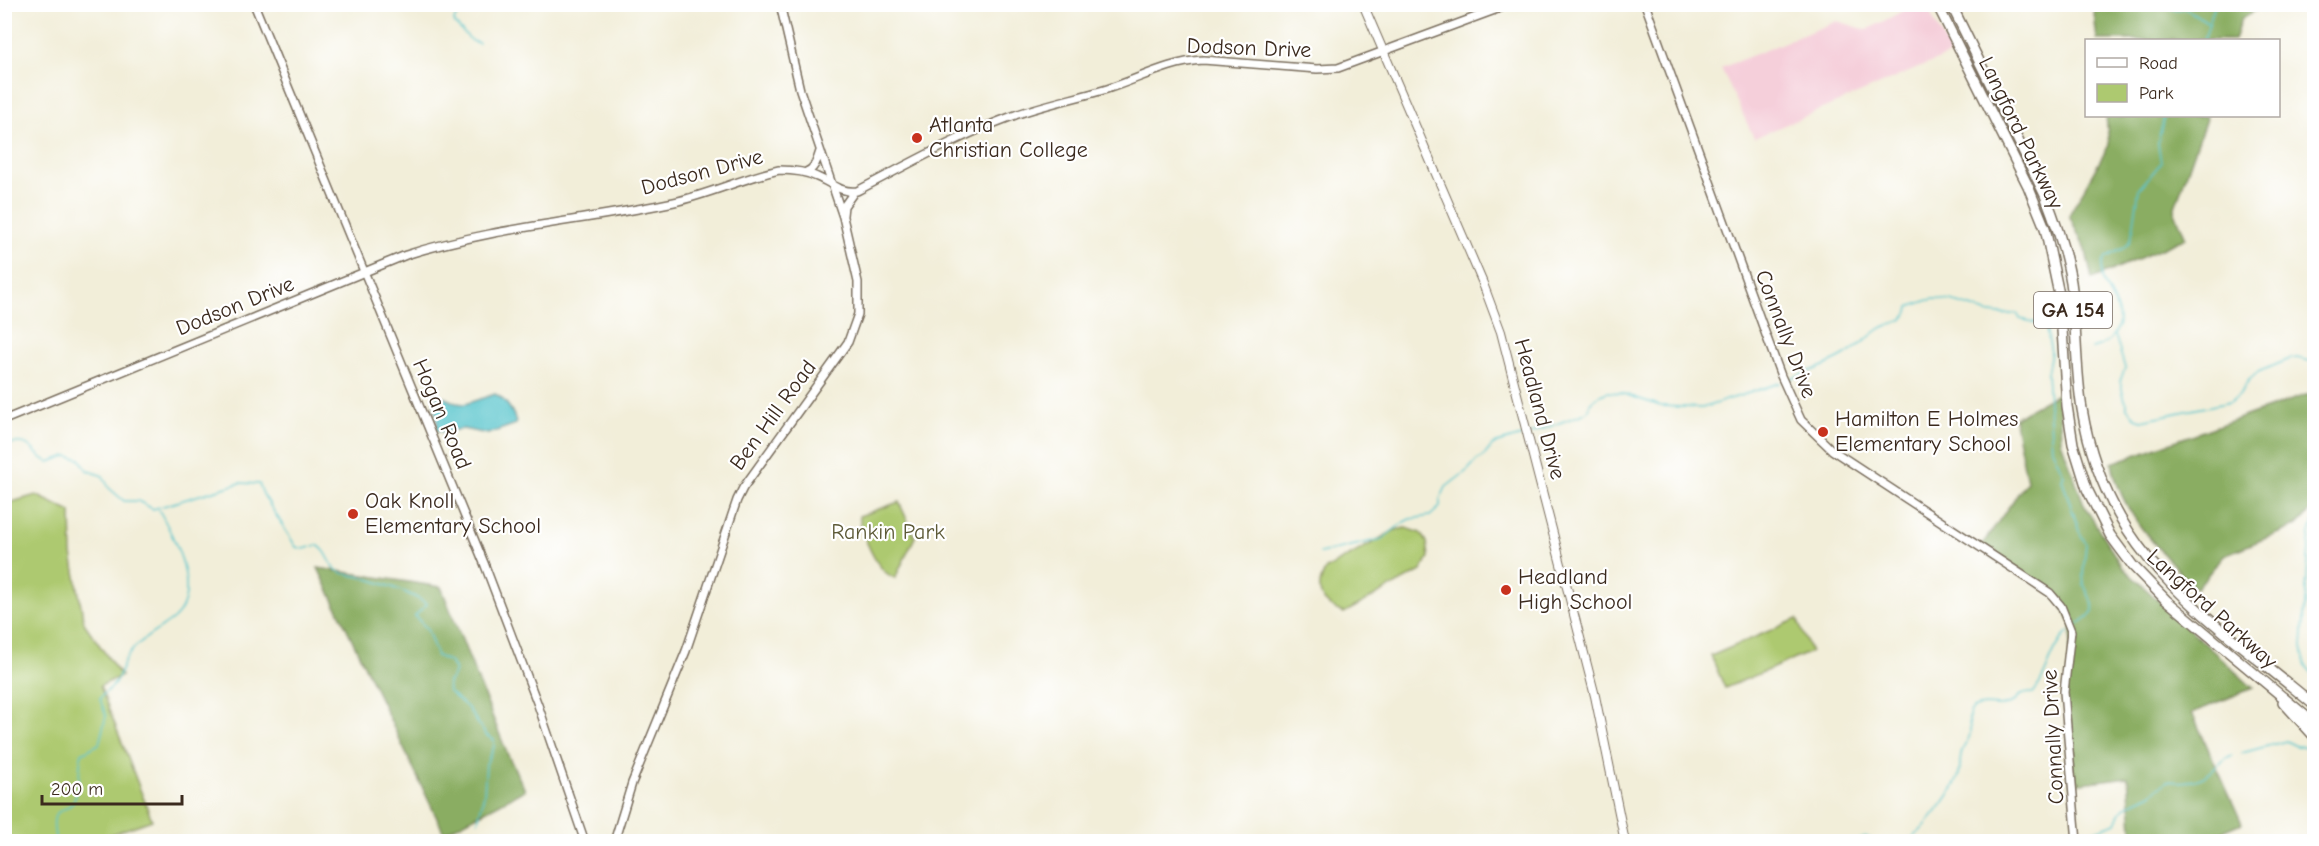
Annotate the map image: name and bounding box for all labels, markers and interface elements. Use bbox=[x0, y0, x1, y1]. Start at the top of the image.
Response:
street label: Dodson Drive bbox=[1186, 33, 1312, 63]
legend bbox=[2085, 39, 2280, 117]
street label: Langford Parkway bbox=[1973, 53, 2069, 214]
text: Road bbox=[2139, 53, 2178, 74]
text: Park bbox=[2139, 83, 2174, 104]
place label: Atlanta Christian College bbox=[929, 112, 1088, 163]
marker: Atlanta Christian College bbox=[910, 131, 924, 145]
street label: Dodson Drive bbox=[638, 143, 766, 201]
street label: Connally Drive bbox=[1750, 266, 1822, 402]
street label: Dodson Drive bbox=[172, 271, 298, 341]
road number: GA 154 bbox=[2034, 292, 2112, 328]
street label: Headland Drive bbox=[1509, 336, 1571, 482]
street label: Hogan Road bbox=[407, 355, 477, 473]
street label: Ben Hill Road bbox=[724, 355, 822, 475]
place label: Hamilton E Holmes Elementary School bbox=[1835, 406, 2018, 457]
marker: Hamilton E Holmes Elementary School bbox=[1816, 425, 1830, 439]
place label: Oak Knoll Elementary School bbox=[365, 488, 541, 539]
marker: Oak Knoll Elementary School bbox=[346, 507, 360, 521]
park label: Rankin Park bbox=[831, 519, 945, 545]
street label: Langford Parkway bbox=[2141, 544, 2283, 674]
place label: Headland High School bbox=[1518, 564, 1632, 615]
marker: Headland High School bbox=[1499, 583, 1513, 597]
street label: Connally Drive bbox=[2036, 669, 2070, 805]
scale bar bbox=[42, 768, 182, 806]
text: 200 m bbox=[51, 779, 103, 800]

